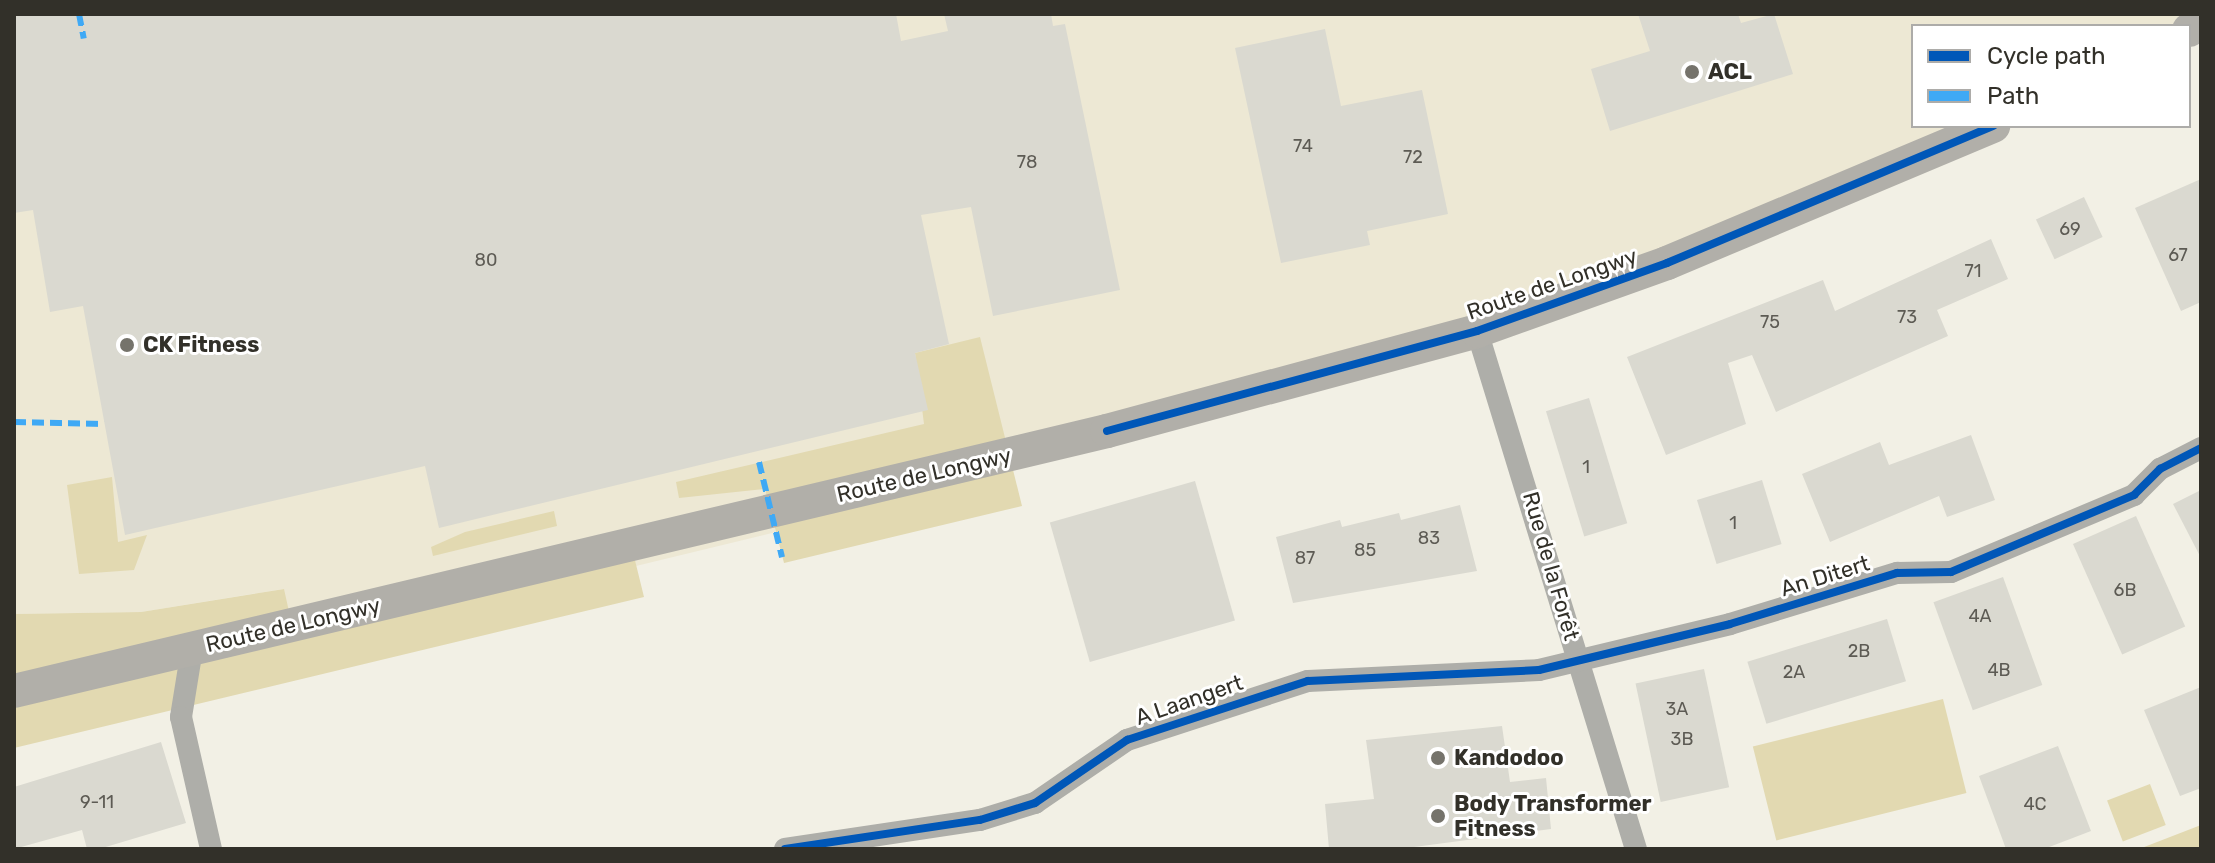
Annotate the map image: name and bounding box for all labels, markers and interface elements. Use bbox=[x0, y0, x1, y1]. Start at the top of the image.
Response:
legend bbox=[1911, 24, 2191, 128]
text: Cycle path bbox=[1987, 42, 2106, 70]
place label: ACL bbox=[1708, 59, 1752, 85]
marker: ACL bbox=[1683, 63, 1701, 81]
text: Path bbox=[1987, 82, 2039, 110]
house number: 74 bbox=[1293, 135, 1313, 157]
house number: 72 bbox=[1403, 146, 1423, 168]
house number: 78 bbox=[1017, 151, 1037, 173]
house number: 69 bbox=[2059, 218, 2081, 240]
street label: Route de Longwy bbox=[1463, 242, 1641, 326]
house number: 67 bbox=[2168, 244, 2188, 266]
house number: 80 bbox=[475, 249, 497, 271]
house number: 71 bbox=[1965, 260, 1981, 282]
house number: 73 bbox=[1897, 306, 1917, 328]
house number: 75 bbox=[1760, 311, 1780, 333]
place label: CK Fitness bbox=[143, 332, 259, 358]
marker: CK Fitness bbox=[118, 336, 136, 354]
street label: Route de Longwy bbox=[834, 442, 1014, 508]
house number: 1 bbox=[1582, 456, 1590, 478]
street label: Rue de la Forêt bbox=[1517, 489, 1585, 643]
house number: 1 bbox=[1729, 512, 1737, 534]
house number: 83 bbox=[1418, 527, 1440, 549]
house number: 85 bbox=[1354, 539, 1376, 561]
house number: 87 bbox=[1295, 547, 1315, 569]
street label: An Ditert bbox=[1777, 550, 1873, 602]
house number: 6B bbox=[2114, 579, 2136, 601]
street label: Route de Longwy bbox=[203, 592, 383, 658]
house number: 4A bbox=[1968, 605, 1992, 627]
house number: 2B bbox=[1848, 640, 1870, 662]
house number: 4B bbox=[1987, 659, 2011, 681]
house number: 2A bbox=[1783, 661, 1805, 683]
street label: A Laangert bbox=[1131, 669, 1247, 731]
house number: 3A bbox=[1666, 698, 1688, 720]
house number: 3B bbox=[1671, 728, 1693, 750]
place label: Kandodoo bbox=[1454, 745, 1564, 771]
marker: Kandodoo bbox=[1429, 749, 1447, 767]
place label: Body Transformer Fitness bbox=[1454, 790, 1653, 842]
house number: 9-11 bbox=[80, 791, 114, 813]
house number: 4C bbox=[2023, 793, 2047, 815]
marker: Body Transformer Fitness bbox=[1429, 807, 1447, 825]

